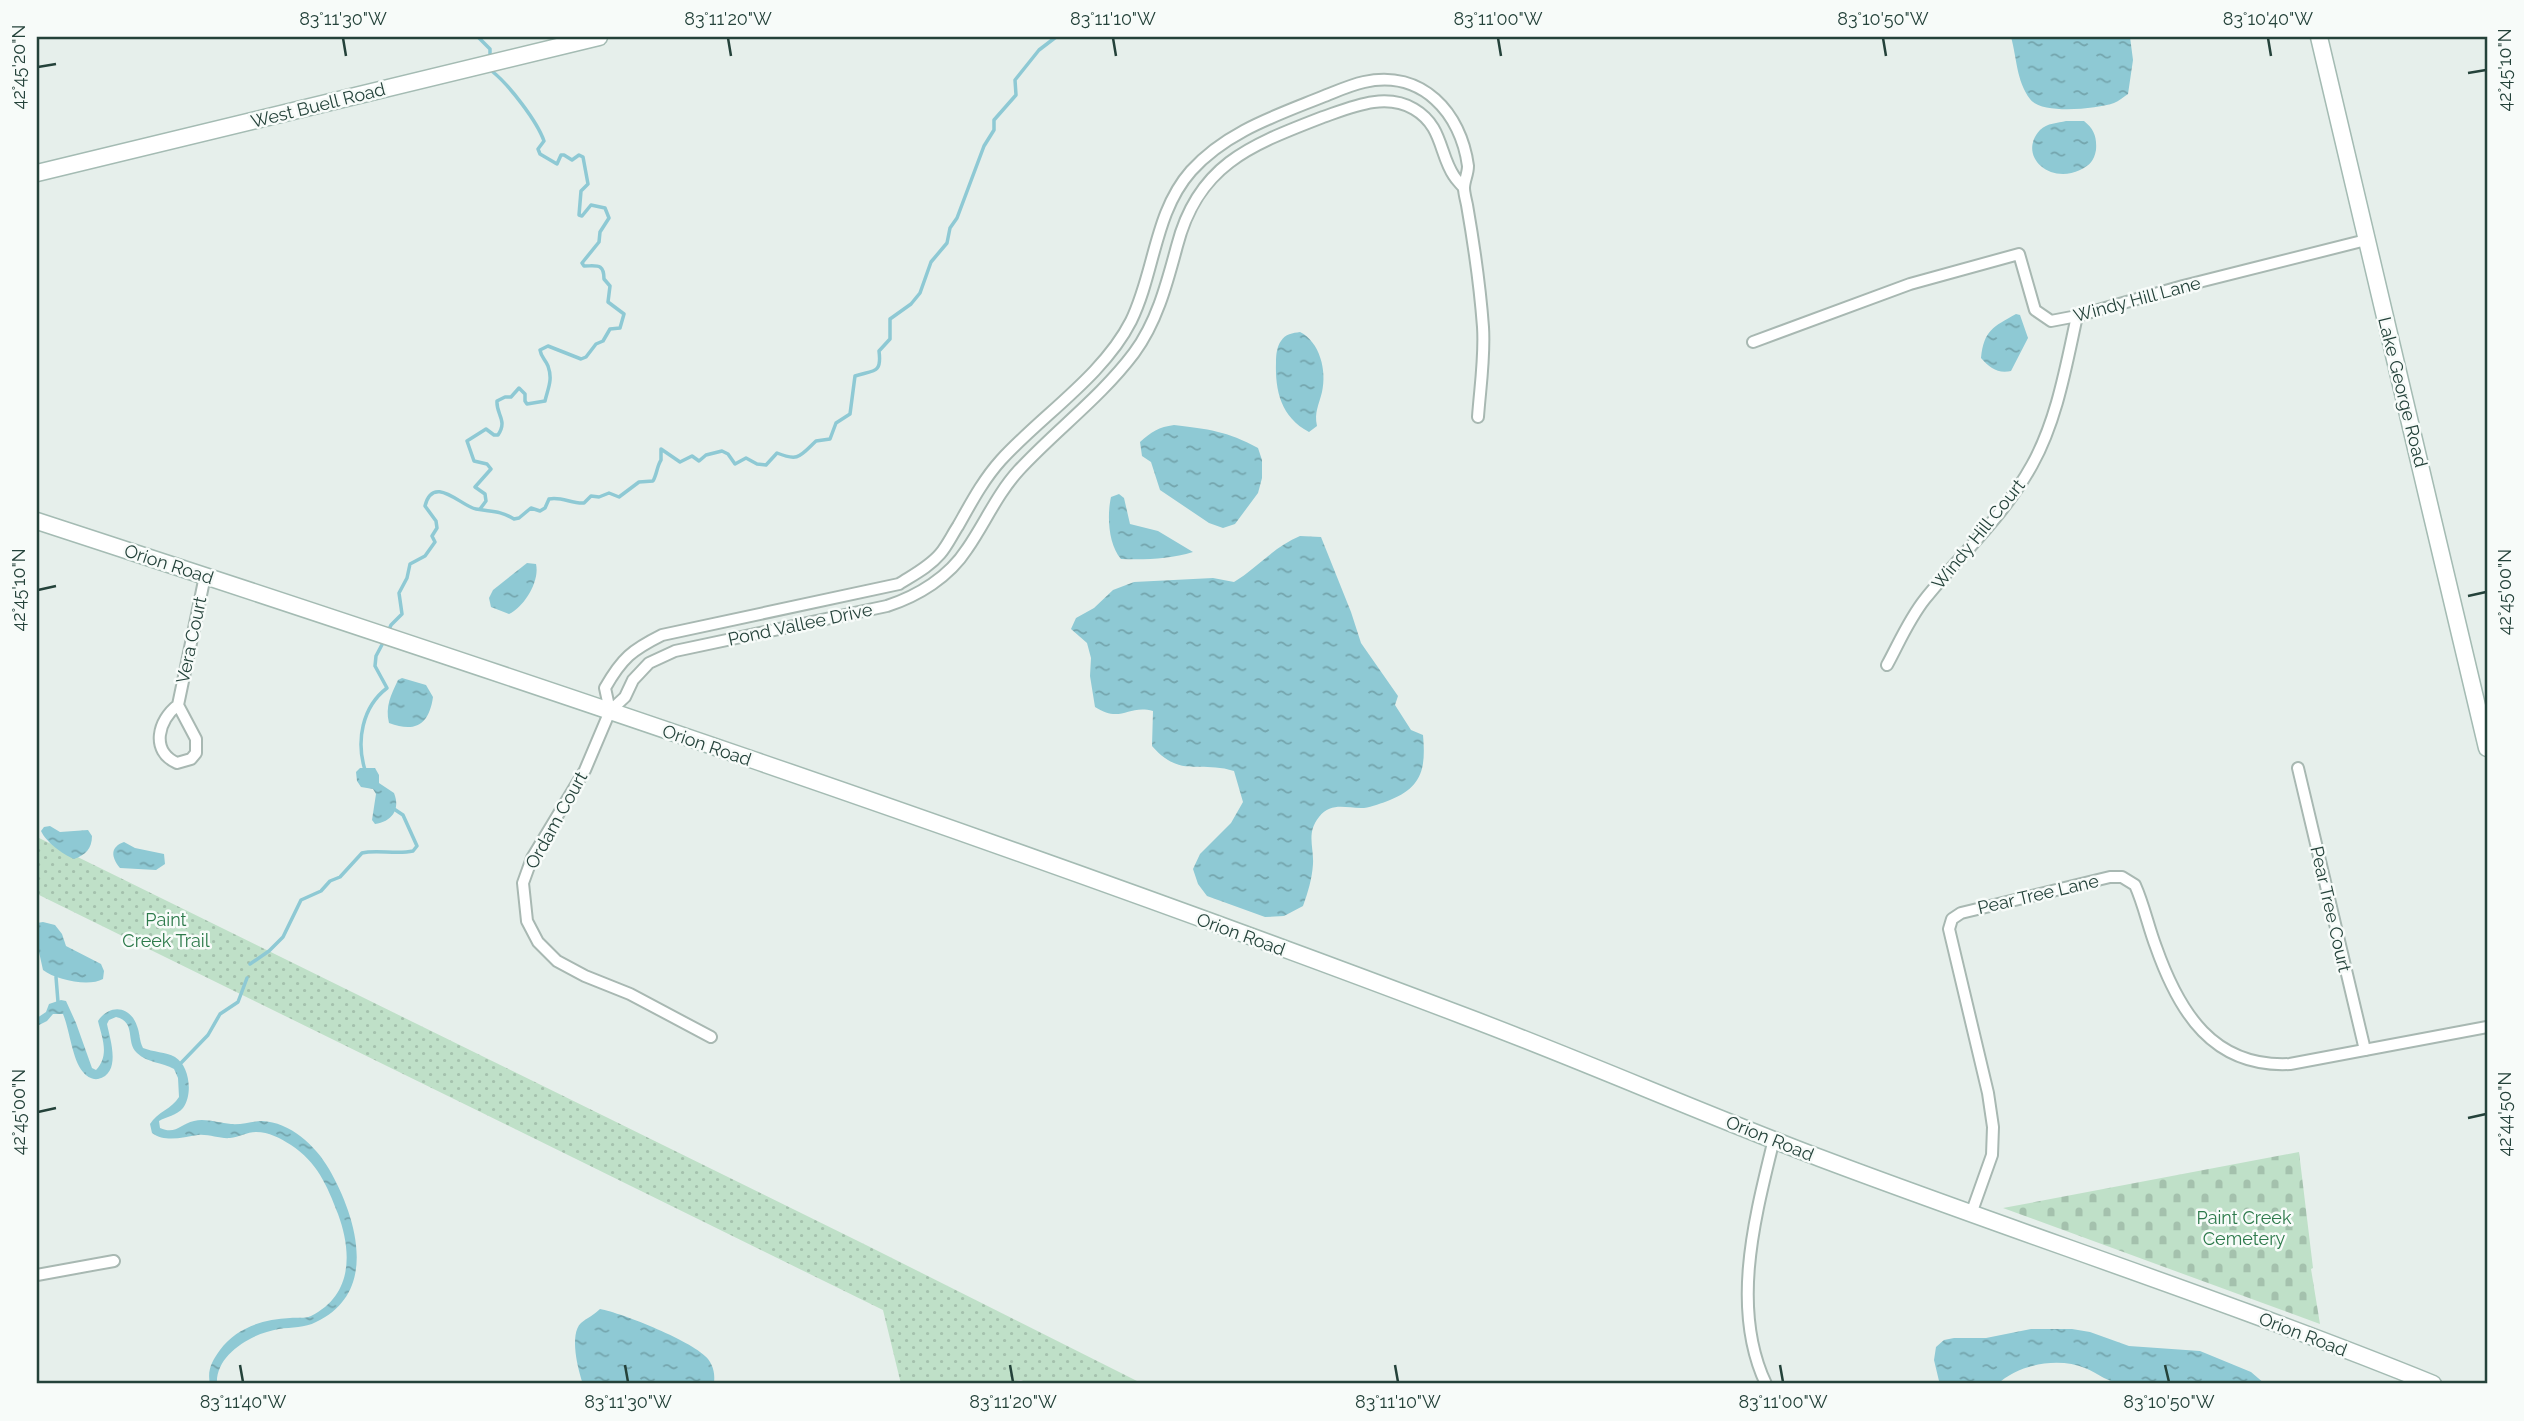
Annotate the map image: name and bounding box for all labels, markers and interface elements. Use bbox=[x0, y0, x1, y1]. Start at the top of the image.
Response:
text: 83°11'30"W bbox=[299, 8, 387, 29]
text: 83°11'20"W bbox=[684, 8, 772, 29]
text: 83°11'10"W bbox=[1070, 8, 1156, 29]
text: 83°11'00"W bbox=[1453, 8, 1543, 29]
text: 83°10'50"W bbox=[1837, 8, 1929, 29]
text: 83°10'40"W bbox=[2223, 8, 2313, 29]
text: 42°45'20"N bbox=[8, 25, 29, 109]
text: 42°45'10"N bbox=[2494, 28, 2515, 112]
street label: West Buell Road bbox=[249, 78, 387, 132]
street label: Windy Hill Lane bbox=[2071, 272, 2203, 326]
street label: Lake George Road bbox=[2374, 315, 2432, 469]
street label: Windy Hill Court bbox=[1927, 475, 2029, 593]
street label: Orion Road bbox=[122, 540, 216, 588]
text: 42°45'10"N bbox=[8, 548, 29, 632]
text: 42°45'00"N bbox=[2494, 549, 2515, 635]
street label: Vera Court bbox=[172, 595, 210, 685]
street label: Pond Vallee Drive bbox=[726, 598, 874, 650]
street label: Orion Road bbox=[660, 720, 754, 770]
street label: Ordam Court bbox=[521, 768, 591, 872]
street label: Pear Tree Court bbox=[2306, 844, 2356, 974]
street label: Pear Tree Lane bbox=[1975, 870, 2101, 918]
street label: Orion Road bbox=[1194, 908, 1288, 960]
park label: Paint Creek Trail bbox=[122, 909, 210, 951]
text: 42°45'00"N bbox=[8, 1069, 29, 1155]
text: 42°44'50"N bbox=[2494, 1072, 2515, 1156]
street label: Orion Road bbox=[1723, 1111, 1817, 1165]
park label: Paint Creek Cemetery bbox=[2197, 1207, 2292, 1249]
street label: Orion Road bbox=[2256, 1308, 2350, 1360]
text: 83°11'40"W bbox=[200, 1391, 287, 1412]
text: 83°11'30"W bbox=[584, 1391, 672, 1412]
text: 83°11'20"W bbox=[969, 1391, 1057, 1412]
text: 83°11'10"W bbox=[1355, 1391, 1441, 1412]
text: 83°11'00"W bbox=[1738, 1391, 1828, 1412]
text: 83°10'50"W bbox=[2123, 1391, 2215, 1412]

